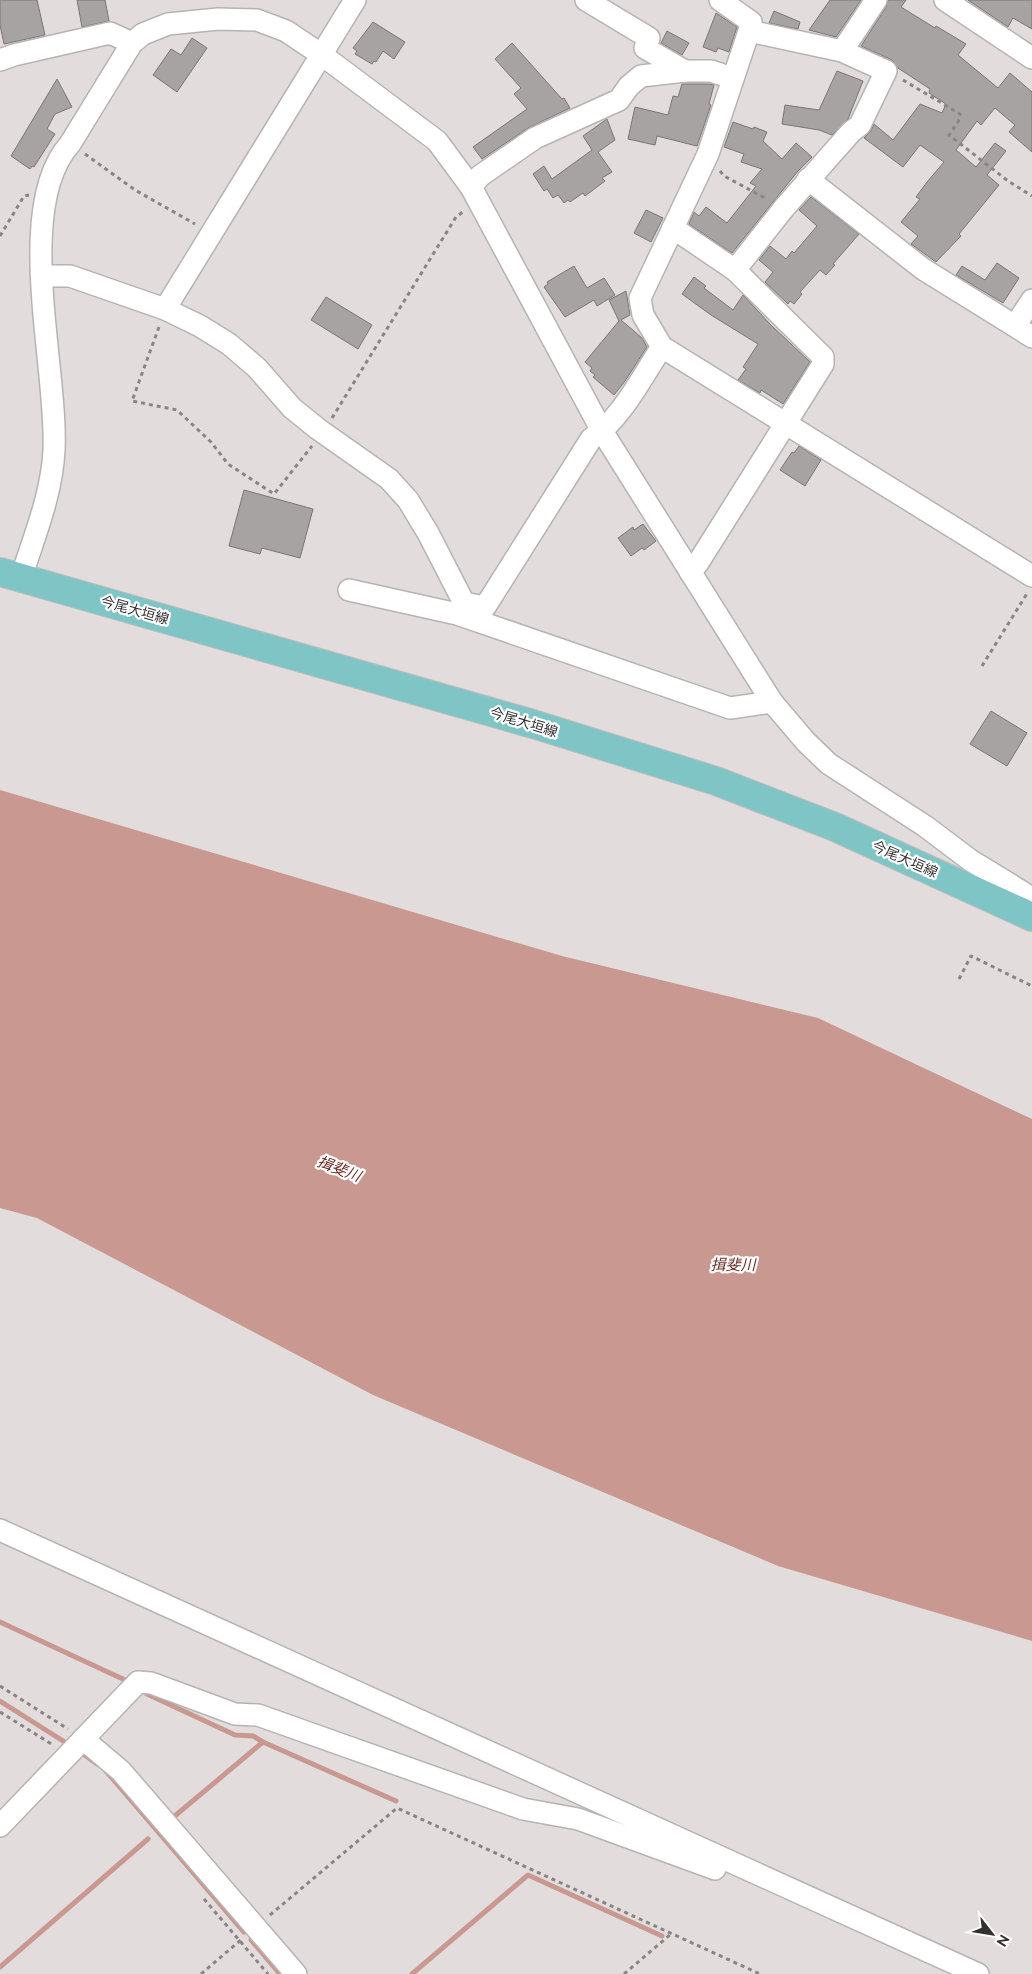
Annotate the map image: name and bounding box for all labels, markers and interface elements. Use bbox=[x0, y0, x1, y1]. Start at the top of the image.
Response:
street label: 今尾大垣線 bbox=[99, 593, 171, 627]
street label: 今尾大垣線 bbox=[488, 704, 560, 740]
street label: 今尾大垣線 bbox=[870, 837, 940, 881]
water label: 揖斐川 bbox=[315, 1153, 365, 1186]
water label: 揖斐川 bbox=[710, 1256, 757, 1274]
north arrow bbox=[967, 1909, 1017, 1959]
text: N bbox=[994, 1932, 1013, 1949]

